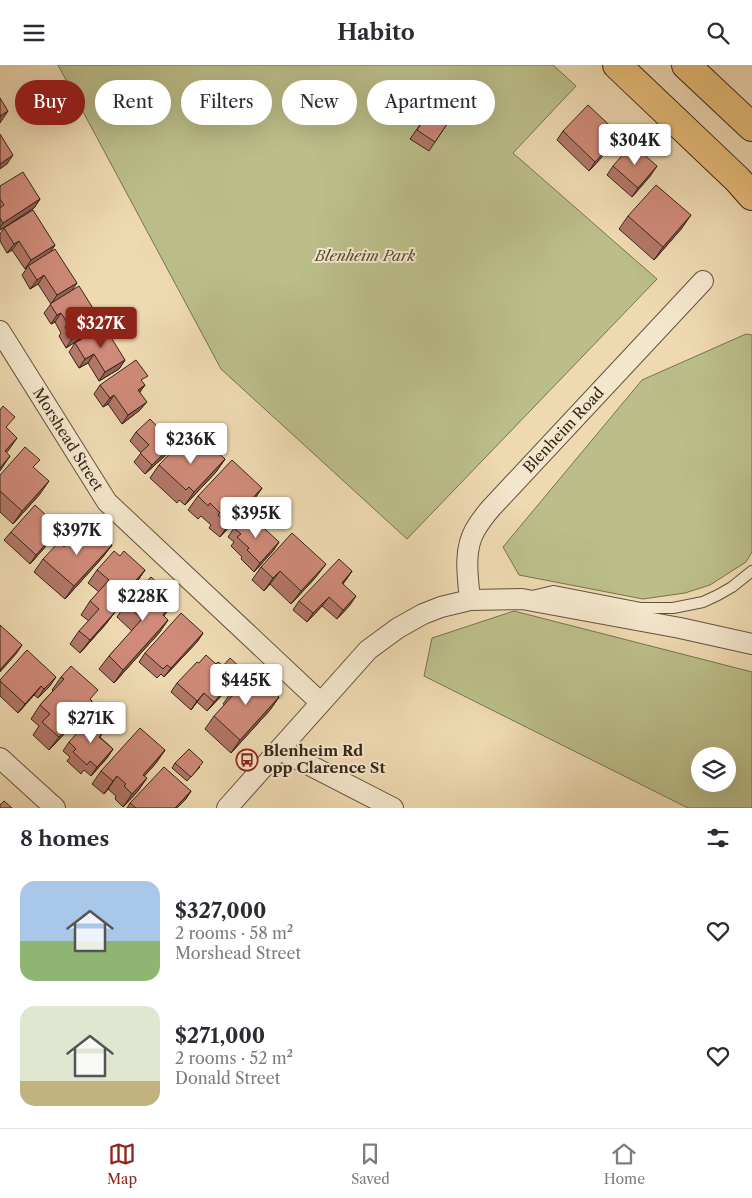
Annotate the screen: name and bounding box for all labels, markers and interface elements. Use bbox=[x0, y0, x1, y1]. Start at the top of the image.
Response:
icon: menu bbox=[20, 19, 48, 47]
text: Habito bbox=[337, 19, 415, 46]
icon: search bbox=[704, 19, 732, 47]
chip: Buy bbox=[15, 80, 85, 125]
chip: Rent bbox=[95, 80, 171, 125]
chip: Filters bbox=[181, 80, 272, 125]
chip: New bbox=[282, 80, 357, 125]
chip: Apartment bbox=[367, 80, 495, 125]
pin: $304K bbox=[600, 123, 670, 166]
text: $304K bbox=[610, 130, 660, 150]
park label: Blenheim Park bbox=[314, 246, 416, 265]
pin: $327K bbox=[66, 307, 136, 349]
text: $327K bbox=[77, 313, 125, 333]
street label: Blenheim Road bbox=[519, 383, 608, 477]
street label: Morshead Street bbox=[29, 384, 108, 495]
pin: $236K bbox=[156, 423, 226, 465]
text: $236K bbox=[166, 429, 216, 449]
pin: $395K bbox=[221, 497, 291, 539]
text: $395K bbox=[231, 503, 281, 523]
pin: $397K bbox=[42, 513, 112, 556]
text: $397K bbox=[53, 520, 101, 540]
pin: $228K bbox=[108, 579, 178, 622]
text: $228K bbox=[118, 586, 168, 606]
pin: $445K bbox=[211, 663, 281, 706]
text: $445K bbox=[221, 670, 271, 690]
pin: $271K bbox=[56, 701, 126, 744]
text: $271K bbox=[68, 708, 114, 728]
place label: Blenheim Rd opp Clarence St bbox=[263, 741, 385, 777]
map controls bbox=[691, 747, 736, 792]
button: layers bbox=[691, 747, 736, 792]
bus stop icon: Blenheim Rd opp Clarence St bbox=[235, 748, 259, 772]
icon: filters bbox=[704, 824, 732, 852]
text: 8 homes bbox=[20, 826, 109, 851]
text: $327,000 bbox=[175, 898, 266, 923]
icon: home bbox=[60, 901, 120, 961]
icon: heart bbox=[704, 917, 732, 945]
text: 2 rooms · 58 m² bbox=[175, 923, 293, 943]
text: Morshead Street bbox=[175, 943, 301, 963]
text: $271,000 bbox=[175, 1023, 265, 1048]
icon: home bbox=[60, 1026, 120, 1086]
icon: heart bbox=[704, 1042, 732, 1070]
text: 2 rooms · 52 m² bbox=[175, 1048, 293, 1068]
text: Donald Street bbox=[175, 1068, 280, 1088]
tab: Map bbox=[107, 1140, 137, 1188]
tab: Saved bbox=[351, 1140, 390, 1188]
tab: Home bbox=[604, 1140, 645, 1188]

